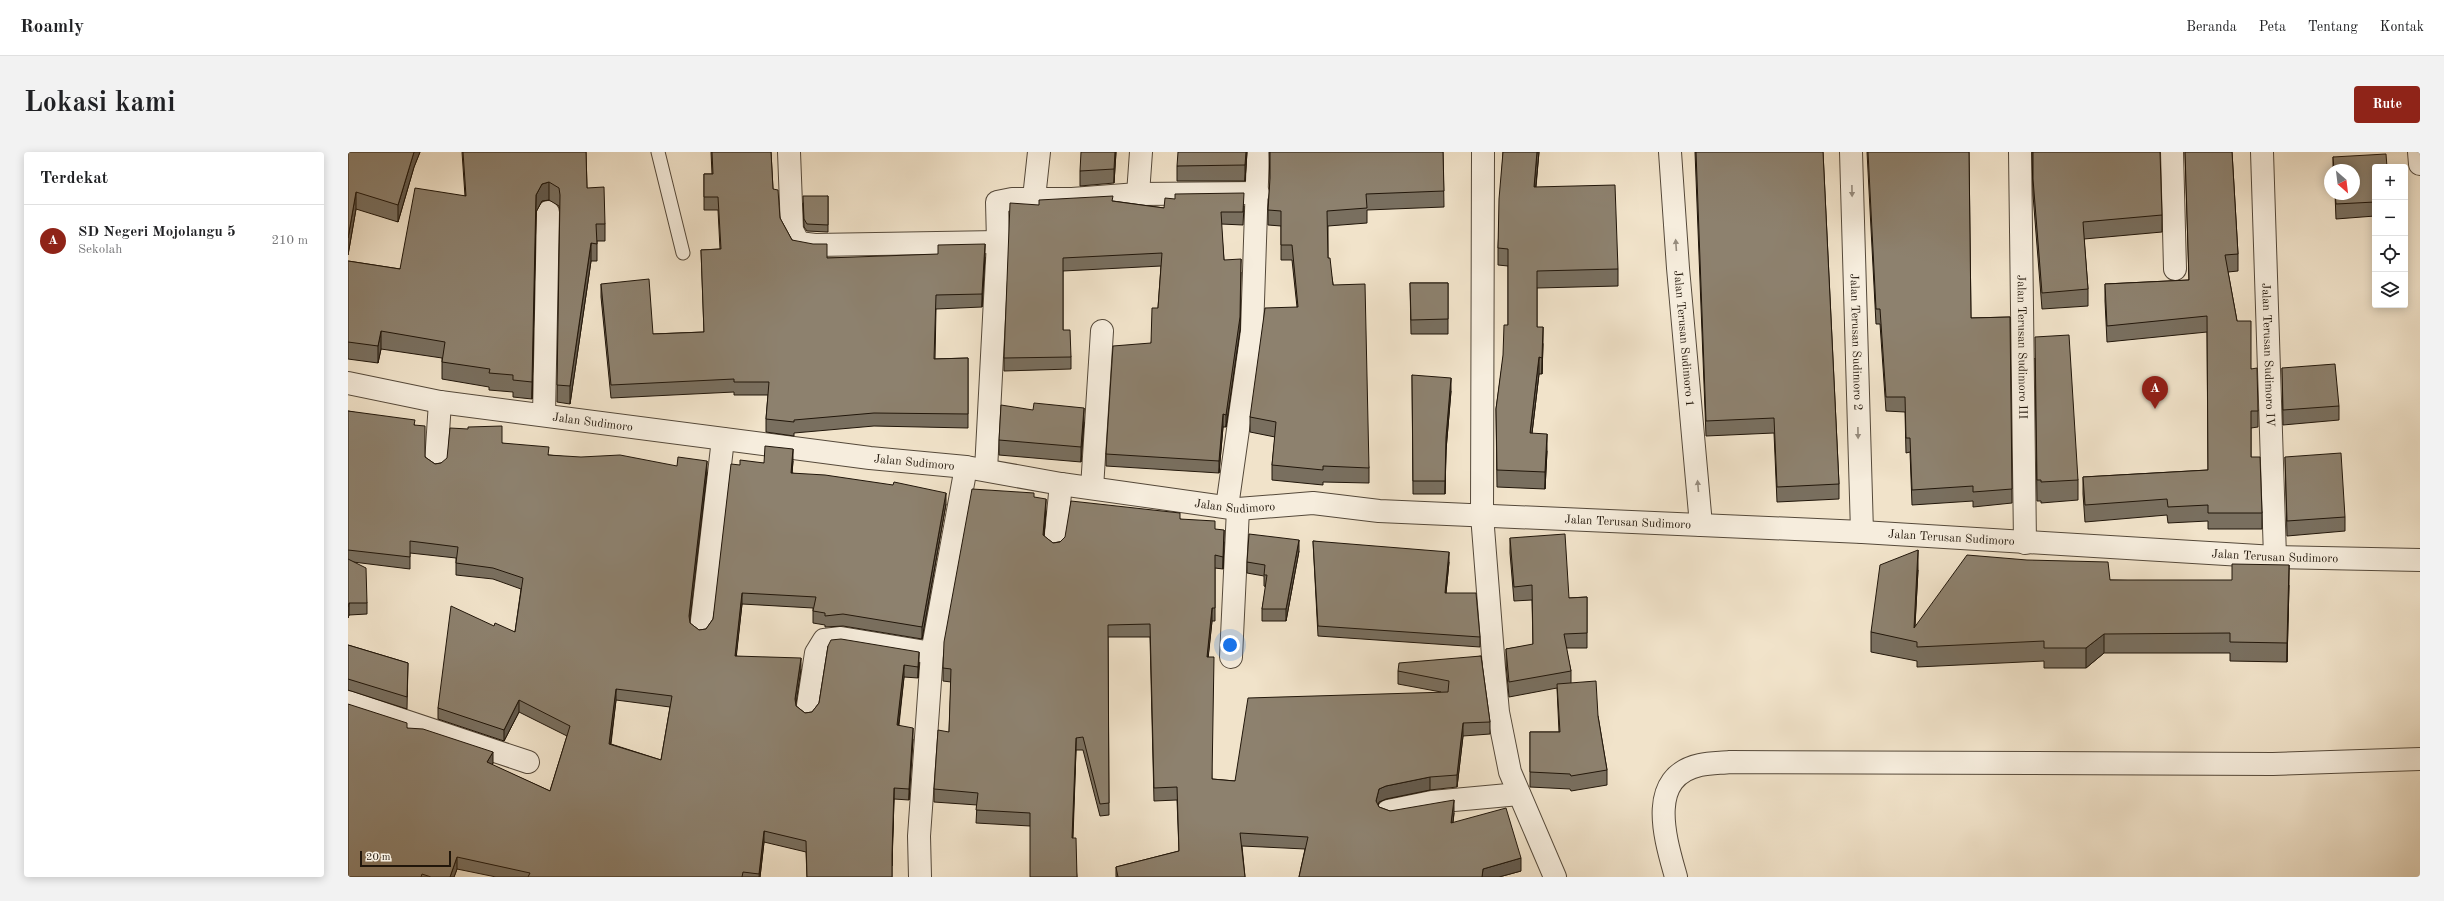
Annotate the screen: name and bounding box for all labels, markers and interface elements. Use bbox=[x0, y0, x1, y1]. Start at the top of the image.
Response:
text: Roamly bbox=[20, 18, 84, 37]
text: Beranda bbox=[2186, 20, 2237, 34]
text: Peta bbox=[2259, 20, 2286, 34]
text: Tentang bbox=[2308, 20, 2358, 34]
text: Kontak bbox=[2380, 20, 2424, 34]
button: Rute bbox=[2354, 86, 2420, 123]
text: Lokasi kami bbox=[24, 90, 176, 118]
north arrow bbox=[2324, 164, 2360, 200]
map controls bbox=[2372, 164, 2408, 308]
button: + bbox=[2372, 164, 2408, 200]
text: Terdekat bbox=[40, 170, 108, 187]
one-way arrow bbox=[1849, 185, 1855, 198]
button: − bbox=[2372, 200, 2408, 236]
text: SD Negeri Mojolangu 5 bbox=[78, 225, 236, 240]
text: A bbox=[48, 234, 58, 247]
text: 210 m bbox=[271, 234, 308, 247]
button: locate bbox=[2372, 236, 2408, 272]
one-way arrow bbox=[1673, 239, 1680, 251]
text: Sekolah bbox=[78, 243, 122, 256]
street label: Jalan Terusan Sudimoro 1 bbox=[1671, 270, 1695, 407]
button: layers bbox=[2372, 272, 2408, 308]
street label: Jalan Terusan Sudimoro 2 bbox=[1848, 273, 1863, 411]
street label: Jalan Terusan Sudimoro III bbox=[2015, 275, 2028, 420]
street label: Jalan Terusan Sudimoro IV bbox=[2259, 283, 2276, 427]
pin: A bbox=[2142, 376, 2168, 409]
street label: Jalan Sudimoro bbox=[552, 412, 634, 434]
one-way arrow bbox=[1855, 427, 1862, 439]
street label: Jalan Sudimoro bbox=[873, 453, 955, 473]
one-way arrow bbox=[1694, 480, 1701, 492]
street label: Jalan Sudimoro bbox=[1194, 498, 1276, 516]
street label: Jalan Terusan Sudimoro bbox=[1564, 514, 1691, 532]
street label: Jalan Terusan Sudimoro bbox=[1888, 529, 2015, 548]
street label: Jalan Terusan Sudimoro bbox=[2211, 548, 2338, 565]
your location bbox=[1220, 635, 1240, 655]
scale bar bbox=[360, 849, 451, 868]
text: 20 m bbox=[366, 852, 391, 863]

